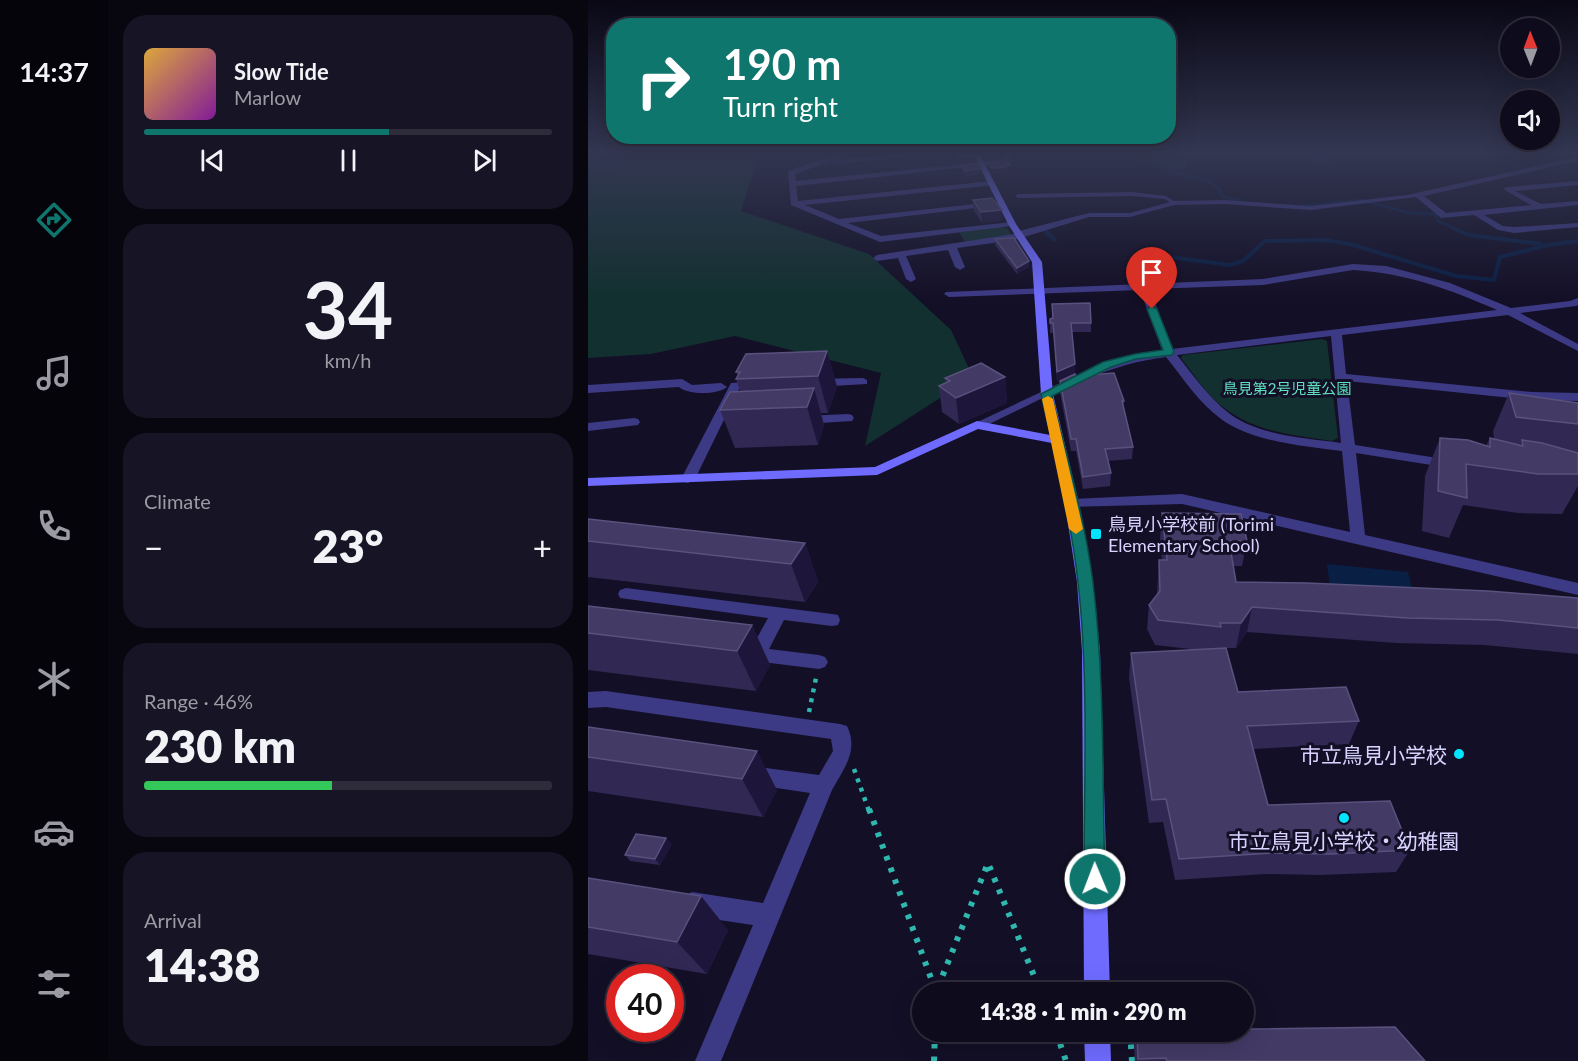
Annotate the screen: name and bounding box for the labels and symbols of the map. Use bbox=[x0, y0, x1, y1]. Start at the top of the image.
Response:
north arrow bbox=[1500, 18, 1560, 78]
pin bbox=[1126, 247, 1177, 309]
park label: 鳥見第2号児童公園 bbox=[1223, 379, 1351, 397]
place label: 鳥見小学校前 (Torimi Elementary School) bbox=[1108, 513, 1274, 556]
marker: 鳥見小学校前 (Torimi Elementary School) bbox=[1089, 527, 1103, 541]
place label: 市立鳥見小学校 bbox=[1300, 742, 1447, 767]
marker: 市立鳥見小学校 bbox=[1452, 747, 1466, 761]
marker: 市立鳥見小学校・幼稚園 bbox=[1337, 811, 1351, 825]
place label: 市立鳥見小学校・幼稚園 bbox=[1229, 828, 1460, 853]
position arrow bbox=[1063, 847, 1127, 911]
speed limit sign: 40 bbox=[606, 964, 684, 1042]

